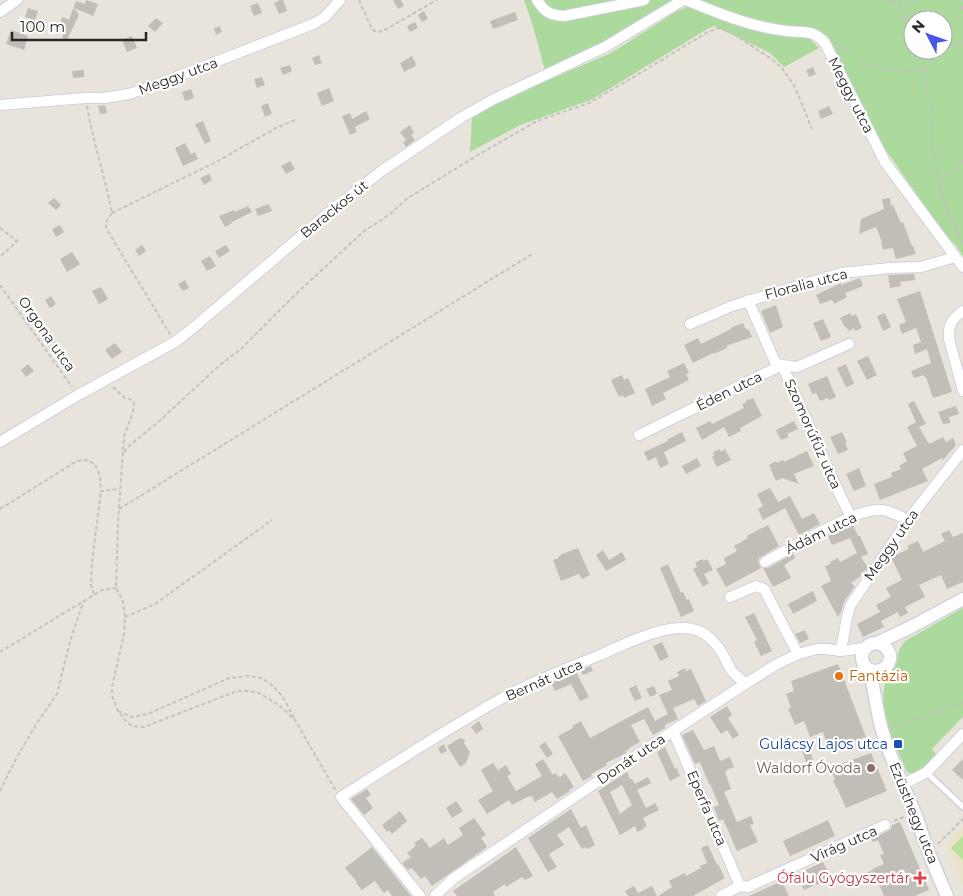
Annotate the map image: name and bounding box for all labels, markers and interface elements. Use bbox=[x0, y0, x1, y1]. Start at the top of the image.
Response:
scale bar bbox=[12, 10, 146, 42]
north arrow bbox=[903, 10, 953, 60]
text: N bbox=[908, 16, 929, 37]
text: 100 m bbox=[20, 17, 65, 36]
street label: Meggy utca bbox=[136, 53, 220, 99]
street label: Meggy utca bbox=[824, 54, 878, 136]
street label: Barackos út bbox=[296, 176, 372, 242]
street label: Floralia utca bbox=[763, 264, 849, 304]
street label: Orgona utca bbox=[14, 293, 80, 375]
street label: Éden utca bbox=[693, 367, 765, 415]
street label: Szomorúfűz utca bbox=[781, 376, 845, 492]
street label: Meggy utca bbox=[860, 506, 922, 584]
street label: Ádám utca bbox=[782, 508, 860, 558]
street label: Bernát utca bbox=[503, 655, 585, 705]
place label: Fantázia bbox=[849, 667, 908, 685]
marker: Fantázia bbox=[833, 670, 845, 682]
street label: Donát utca bbox=[593, 730, 669, 788]
place label: Gulácsy Lajos utca bbox=[759, 735, 888, 753]
marker: Gulácsy Lajos utca bbox=[892, 738, 904, 750]
place label: Waldorf Óvoda bbox=[756, 759, 861, 777]
street label: Ezüsthegy utca bbox=[885, 760, 943, 866]
marker: Waldorf Óvoda bbox=[865, 762, 877, 774]
street label: Eperfa utca bbox=[683, 767, 731, 849]
street label: Virág utca bbox=[808, 821, 880, 867]
place label: Ófalu Gyógyszertár bbox=[777, 869, 910, 887]
marker: Ófalu Gyógyszertár bbox=[914, 872, 926, 884]

